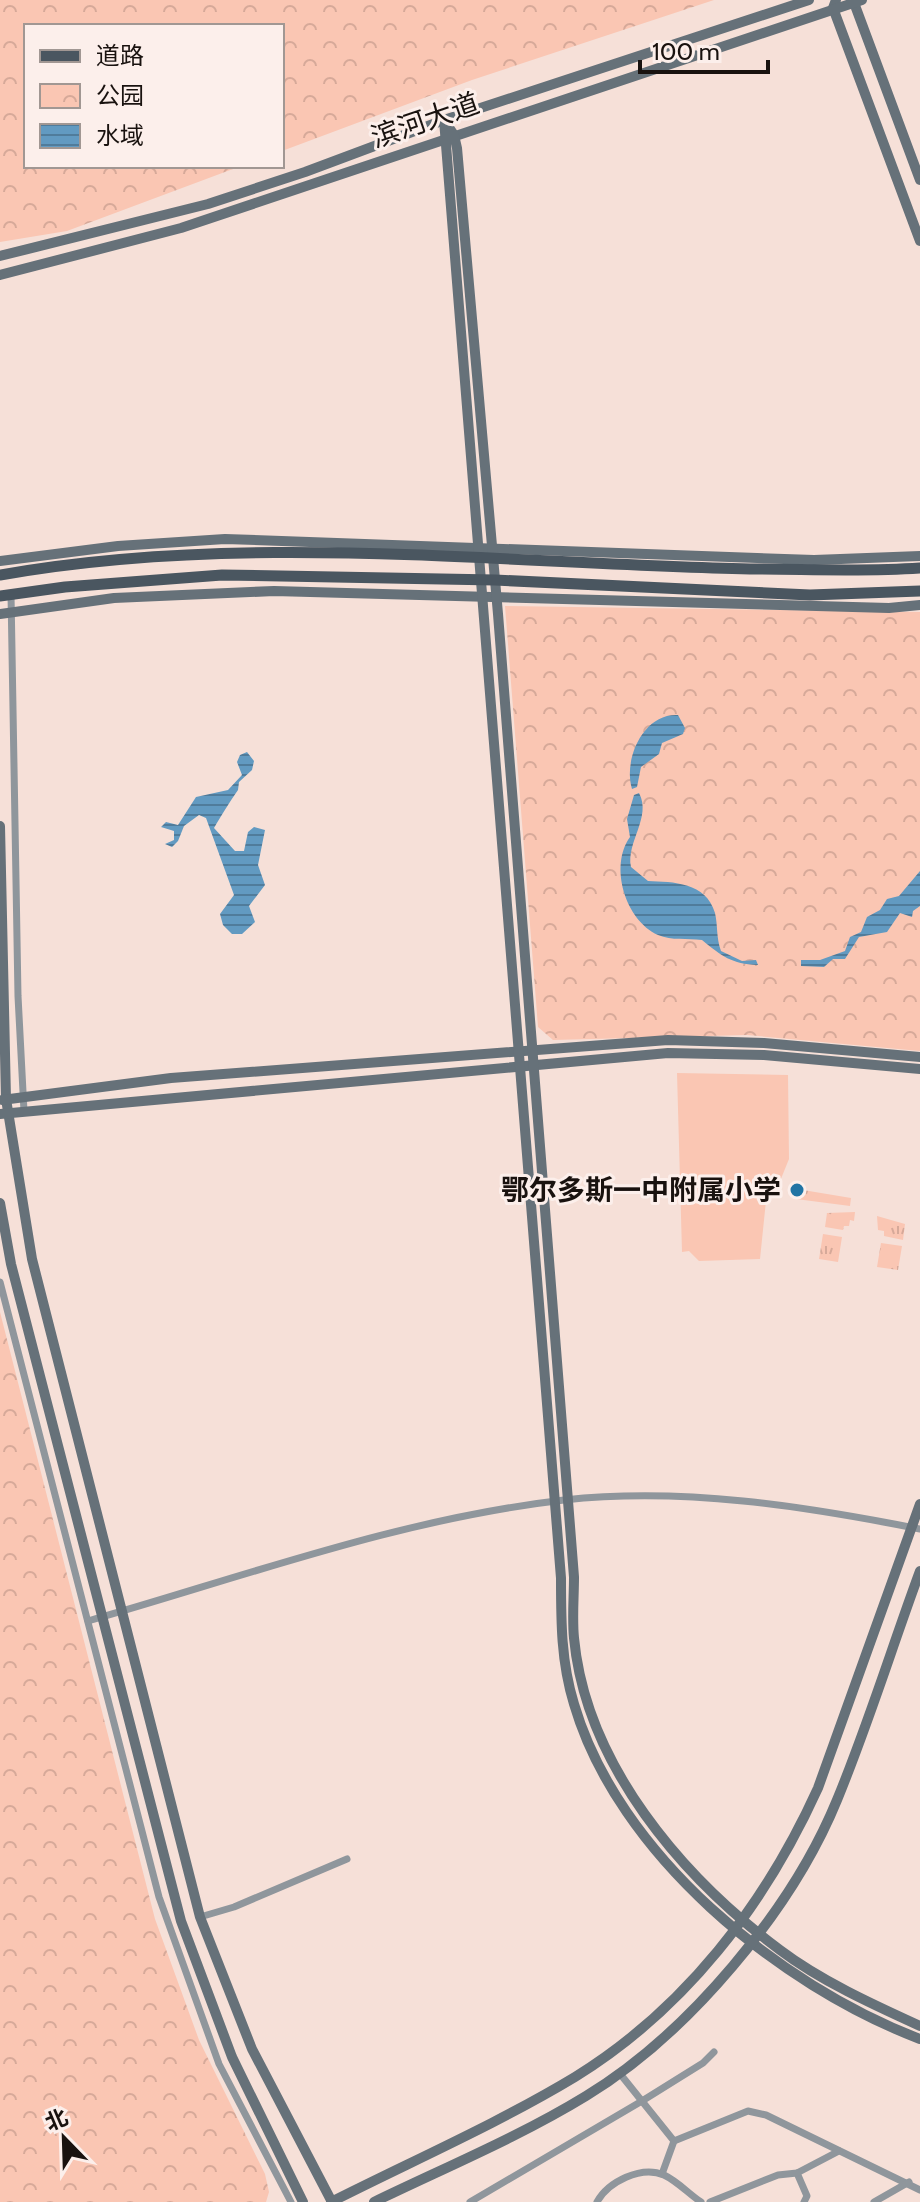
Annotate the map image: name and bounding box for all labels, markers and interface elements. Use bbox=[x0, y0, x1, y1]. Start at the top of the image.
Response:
legend bbox=[24, 24, 284, 168]
scale bar bbox=[640, 24, 768, 74]
text: 100 m bbox=[652, 37, 720, 66]
text: 道路 bbox=[96, 41, 144, 70]
text: 公园 bbox=[96, 81, 144, 110]
street label: 滨河大道 bbox=[367, 86, 483, 154]
text: 水域 bbox=[96, 121, 144, 150]
place label: 鄂尔多斯一中附属小学 bbox=[501, 1173, 781, 1207]
marker: 鄂尔多斯一中附属小学 bbox=[788, 1181, 806, 1199]
north arrow bbox=[24, 2098, 104, 2178]
text: 北 bbox=[41, 2103, 72, 2137]

